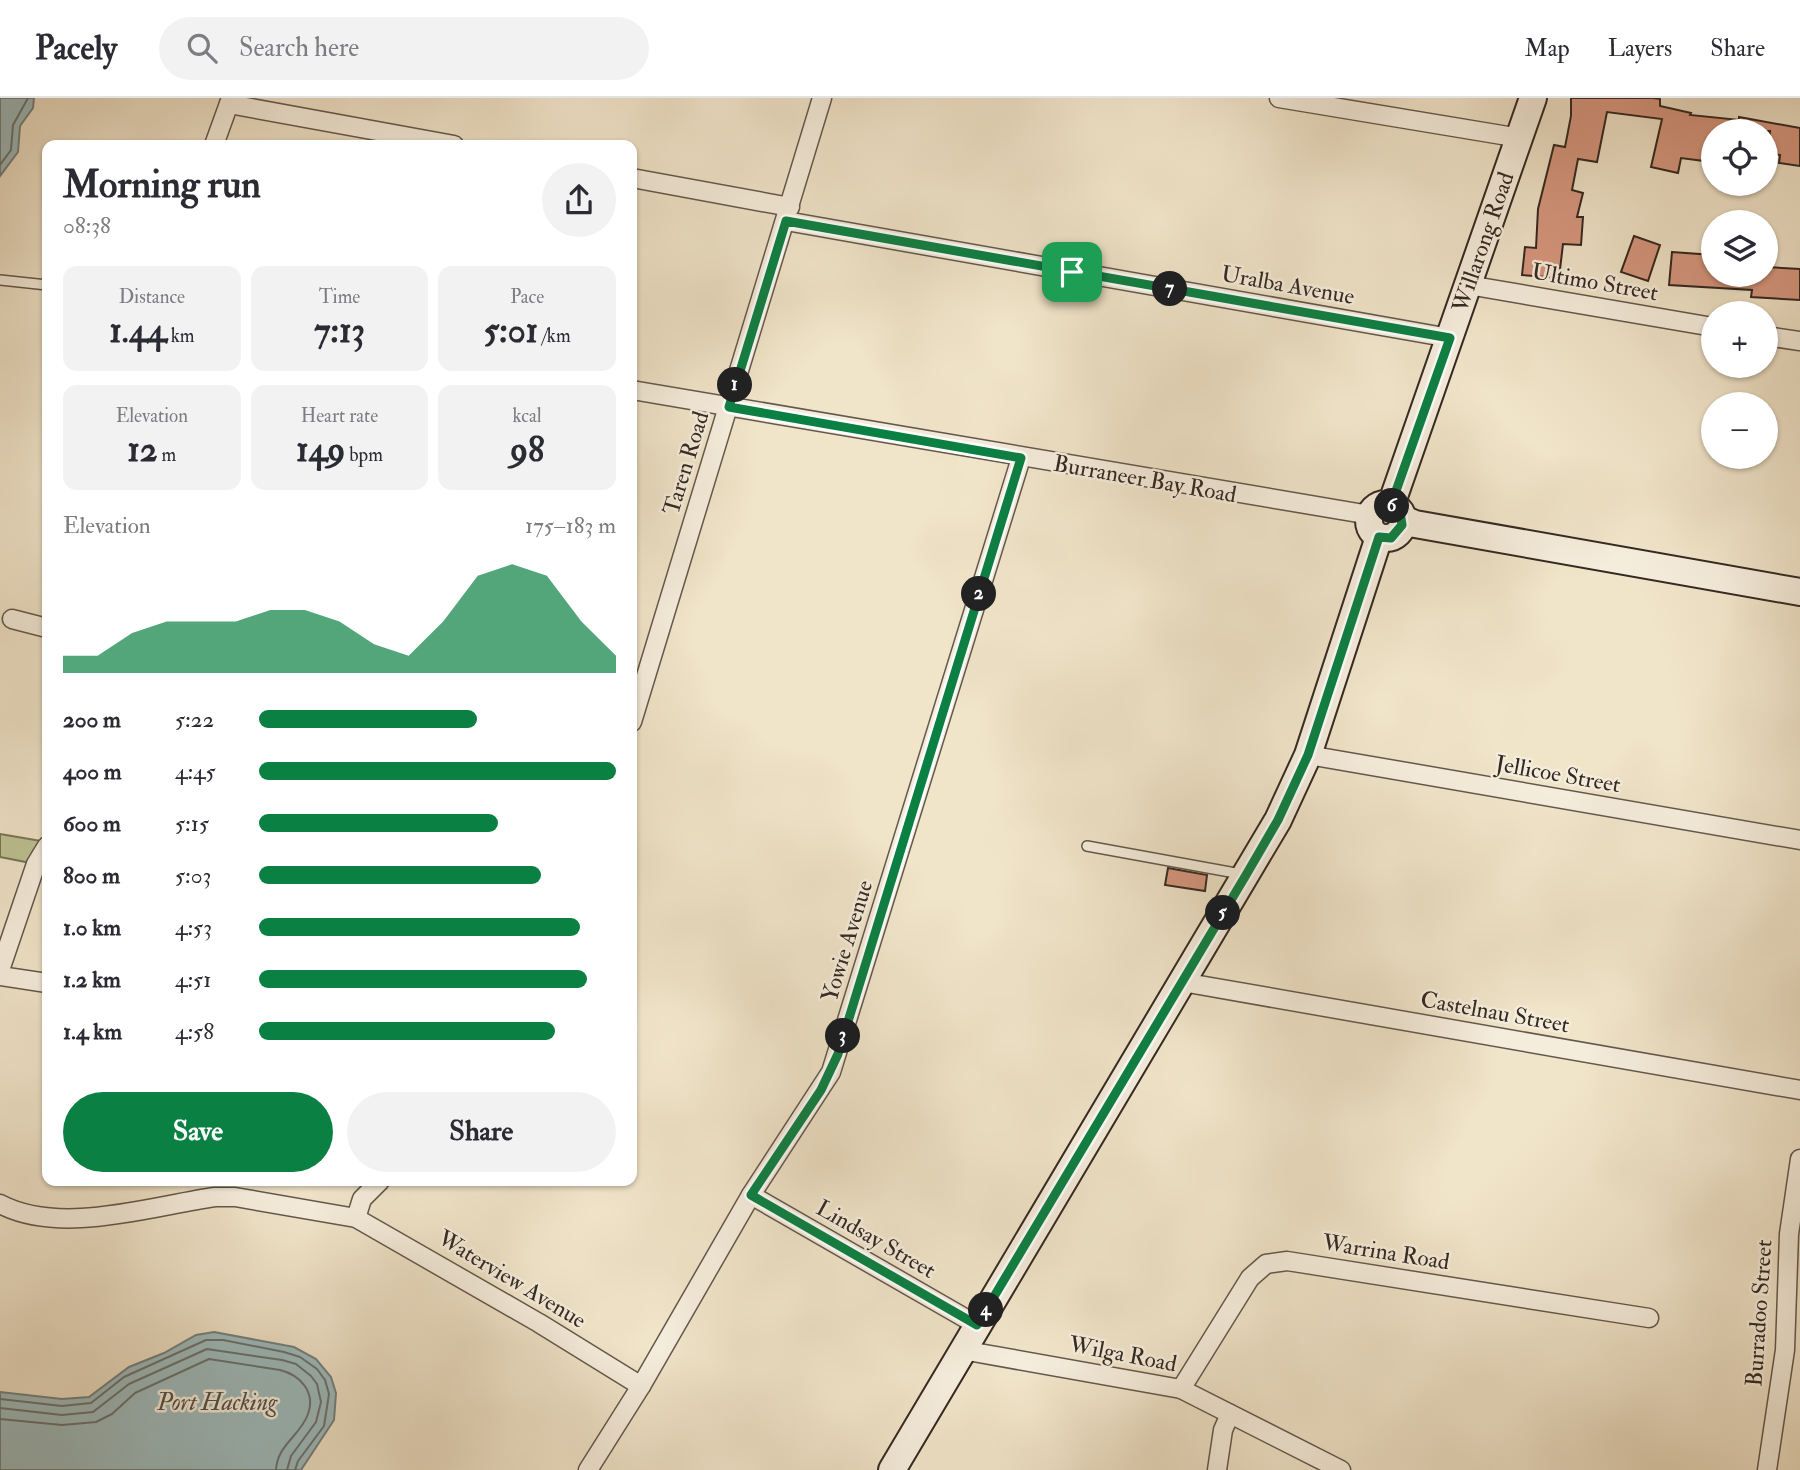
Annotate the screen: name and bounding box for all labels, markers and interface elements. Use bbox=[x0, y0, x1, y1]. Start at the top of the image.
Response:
search box bbox=[159, 17, 649, 80]
text: Pacely bbox=[35, 28, 117, 69]
icon: search bbox=[183, 29, 221, 67]
text: Search here bbox=[239, 32, 359, 64]
text: Map bbox=[1525, 33, 1570, 64]
text: Layers bbox=[1608, 33, 1672, 64]
text: Share bbox=[1710, 33, 1765, 64]
map controls bbox=[1701, 119, 1778, 469]
button: locate bbox=[1701, 119, 1778, 196]
text: Morning run bbox=[63, 161, 261, 209]
button: share bbox=[542, 163, 616, 237]
street label: Willarong Road bbox=[1445, 168, 1521, 317]
button: layers bbox=[1701, 210, 1778, 287]
text: 08:38 bbox=[63, 211, 111, 240]
pin bbox=[1042, 242, 1102, 302]
icon: arrive bbox=[1053, 253, 1091, 291]
street label: Ultimo Street bbox=[1530, 257, 1660, 307]
street label: Uralba Avenue bbox=[1219, 259, 1357, 311]
pin: 7 bbox=[1152, 272, 1188, 306]
text: 7 bbox=[1165, 276, 1174, 300]
text: Distance bbox=[119, 285, 185, 309]
text: Time bbox=[319, 285, 360, 309]
text: Pace bbox=[510, 285, 544, 309]
button: + bbox=[1701, 301, 1778, 378]
text: 1.44 bbox=[109, 309, 167, 353]
text: 7:13 bbox=[314, 309, 365, 353]
text: 5:01 bbox=[484, 309, 538, 353]
text: km bbox=[167, 324, 194, 348]
text: /km bbox=[538, 324, 571, 348]
pin: 1 bbox=[718, 368, 752, 402]
text: 1 bbox=[731, 372, 738, 396]
button: − bbox=[1701, 392, 1778, 469]
text: Elevation bbox=[116, 404, 188, 428]
text: Heart rate bbox=[301, 404, 378, 428]
text: kcal bbox=[513, 404, 542, 428]
street label: Taren Road bbox=[657, 408, 715, 518]
text: 12 bbox=[127, 428, 158, 472]
text: 149 bbox=[296, 428, 345, 472]
text: 98 bbox=[510, 428, 544, 472]
text: m bbox=[158, 443, 176, 467]
text: bpm bbox=[345, 443, 383, 467]
street label: Burraneer Bay Road bbox=[1051, 449, 1239, 509]
pin: 6 bbox=[1374, 488, 1410, 524]
text: 6 bbox=[1387, 493, 1396, 517]
text: Elevation bbox=[63, 511, 151, 540]
text: 175–183 m bbox=[525, 511, 616, 540]
pin: 2 bbox=[962, 576, 996, 612]
text: 2 bbox=[974, 581, 983, 605]
text: 200 m bbox=[63, 705, 121, 734]
text: 5:22 bbox=[175, 705, 214, 734]
street label: Jellicoe Street bbox=[1492, 749, 1623, 799]
text: 400 m bbox=[63, 757, 122, 786]
text: 4:45 bbox=[175, 757, 216, 786]
text: 600 m bbox=[63, 809, 121, 838]
text: 5:15 bbox=[175, 809, 209, 838]
text: 800 m bbox=[63, 861, 120, 890]
text: 5:03 bbox=[175, 861, 211, 890]
street label: Yowie Avenue bbox=[815, 876, 879, 1005]
pin: 5 bbox=[1206, 896, 1240, 930]
text: 5 bbox=[1218, 900, 1227, 924]
text: 1.0 km bbox=[63, 913, 121, 942]
text: 4:53 bbox=[175, 913, 212, 942]
text: 1.2 km bbox=[63, 965, 121, 994]
text: 4:51 bbox=[175, 965, 211, 994]
street label: Castelnau Street bbox=[1418, 985, 1572, 1039]
text: 1.4 km bbox=[63, 1017, 122, 1046]
text: 4:58 bbox=[175, 1017, 214, 1046]
pin: 3 bbox=[826, 1018, 860, 1054]
text: 3 bbox=[839, 1023, 846, 1047]
button: Save bbox=[63, 1092, 333, 1172]
button: Share bbox=[347, 1092, 616, 1172]
street label: Lindsay Street bbox=[811, 1193, 941, 1285]
street label: Waterview Avenue bbox=[432, 1223, 592, 1335]
street label: Warrina Road bbox=[1319, 1227, 1452, 1276]
street label: Burradoo Street bbox=[1739, 1239, 1779, 1387]
pin: 4 bbox=[968, 1292, 1004, 1328]
text: 4 bbox=[980, 1297, 991, 1321]
street label: Wilga Road bbox=[1066, 1329, 1179, 1379]
water label: Port Hacking bbox=[156, 1387, 278, 1418]

